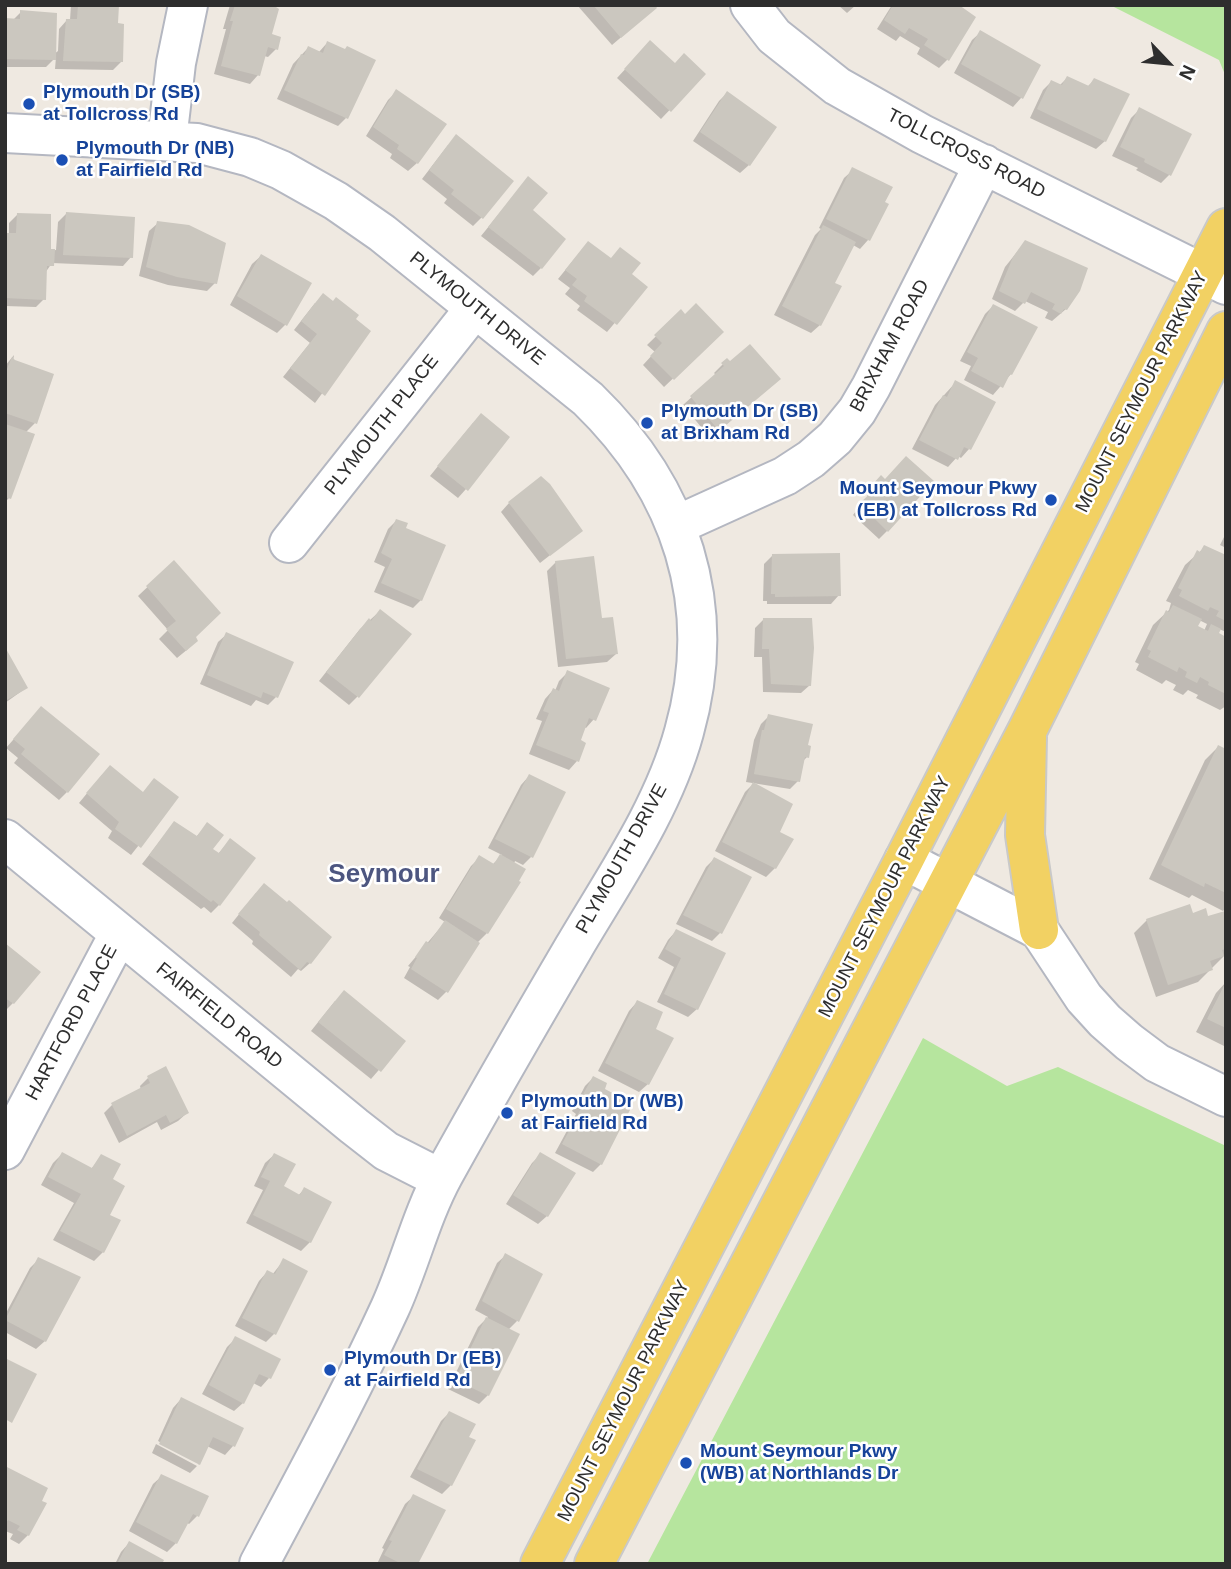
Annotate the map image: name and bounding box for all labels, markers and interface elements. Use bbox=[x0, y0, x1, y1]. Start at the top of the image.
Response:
north arrow bbox=[1133, 28, 1203, 98]
text: N bbox=[1175, 62, 1200, 83]
place label: Plymouth Dr (SB) at Tollcross Rd bbox=[43, 82, 200, 126]
marker: Plymouth Dr (SB) at Tollcross Rd bbox=[21, 96, 37, 112]
street label: TOLLCROSS ROAD bbox=[883, 104, 1049, 204]
place label: Plymouth Dr (NB) at Fairfield Rd bbox=[76, 138, 234, 182]
marker: Plymouth Dr (NB) at Fairfield Rd bbox=[54, 152, 70, 168]
street label: PLYMOUTH DRIVE bbox=[405, 247, 549, 371]
street label: MOUNT SEYMOUR PARKWAY bbox=[1071, 268, 1213, 516]
street label: BRIXHAM ROAD bbox=[845, 276, 935, 416]
street label: PLYMOUTH PLACE bbox=[320, 350, 444, 500]
place label: Plymouth Dr (SB) at Brixham Rd bbox=[661, 401, 818, 445]
marker: Plymouth Dr (SB) at Brixham Rd bbox=[639, 415, 655, 431]
place label: Mount Seymour Pkwy (EB) at Tollcross Rd bbox=[840, 478, 1037, 522]
marker: Mount Seymour Pkwy (EB) at Tollcross Rd bbox=[1043, 492, 1059, 508]
street label: MOUNT SEYMOUR PARKWAY bbox=[814, 773, 956, 1021]
street label: PLYMOUTH DRIVE bbox=[571, 780, 673, 938]
district label: Seymour bbox=[328, 859, 440, 891]
street label: HARTFORD PLACE bbox=[21, 941, 123, 1105]
street label: FAIRFIELD ROAD bbox=[151, 958, 287, 1074]
place label: Plymouth Dr (WB) at Fairfield Rd bbox=[521, 1091, 684, 1135]
marker: Plymouth Dr (WB) at Fairfield Rd bbox=[499, 1105, 515, 1121]
street label: MOUNT SEYMOUR PARKWAY bbox=[553, 1277, 695, 1525]
place label: Plymouth Dr (EB) at Fairfield Rd bbox=[344, 1348, 501, 1392]
marker: Plymouth Dr (EB) at Fairfield Rd bbox=[322, 1362, 338, 1378]
place label: Mount Seymour Pkwy (WB) at Northlands Dr bbox=[700, 1441, 898, 1485]
marker: Mount Seymour Pkwy (WB) at Northlands Dr bbox=[678, 1455, 694, 1471]

